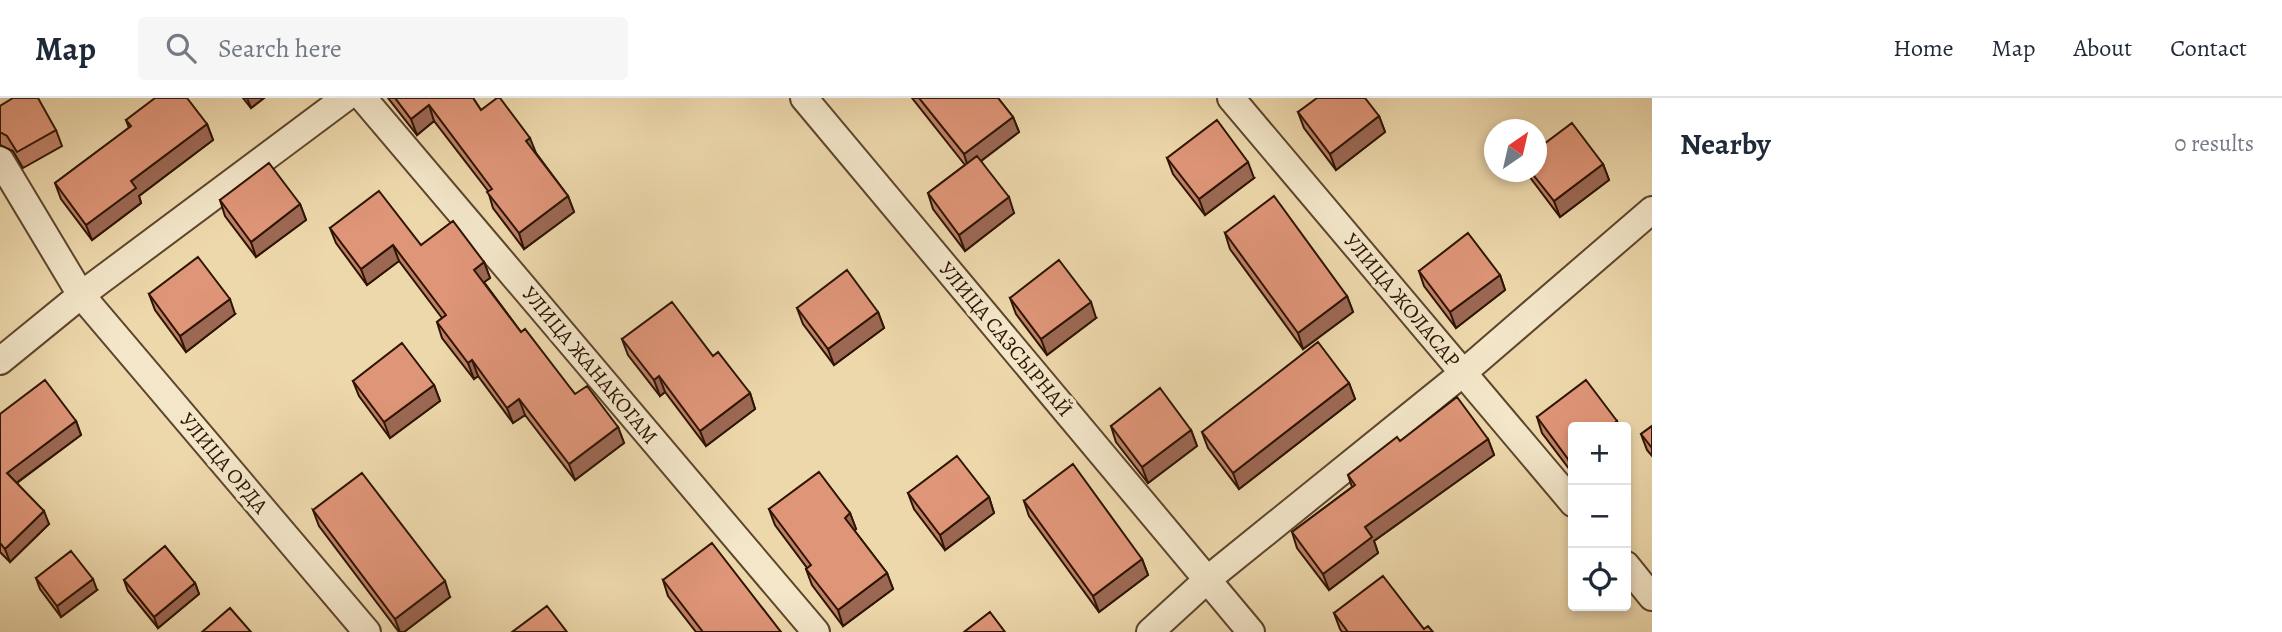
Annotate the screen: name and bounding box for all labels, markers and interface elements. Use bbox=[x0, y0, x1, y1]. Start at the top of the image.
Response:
search box bbox=[138, 17, 628, 80]
text: Map bbox=[35, 26, 96, 71]
icon: search bbox=[162, 29, 200, 67]
text: Search here bbox=[218, 31, 342, 66]
text: Home bbox=[1893, 32, 1954, 64]
text: Map bbox=[1992, 32, 2036, 64]
text: About bbox=[2074, 32, 2132, 64]
text: Contact bbox=[2170, 32, 2247, 64]
north arrow bbox=[1484, 119, 1547, 182]
text: Nearby bbox=[1680, 124, 1771, 164]
text: 0 results bbox=[2174, 128, 2254, 159]
street label: УЛИЦА ЖОЛАСАР bbox=[1337, 227, 1467, 373]
street label: УЛИЦА САЗСЫРНАЙ bbox=[933, 255, 1079, 423]
street label: УЛИЦА ЖАНАКОГАМ bbox=[516, 280, 664, 450]
street label: УЛИЦА ОРДА bbox=[173, 407, 275, 520]
map controls bbox=[1568, 422, 1631, 611]
button: + bbox=[1568, 422, 1631, 485]
button: − bbox=[1568, 485, 1631, 548]
button: locate bbox=[1568, 548, 1631, 611]

